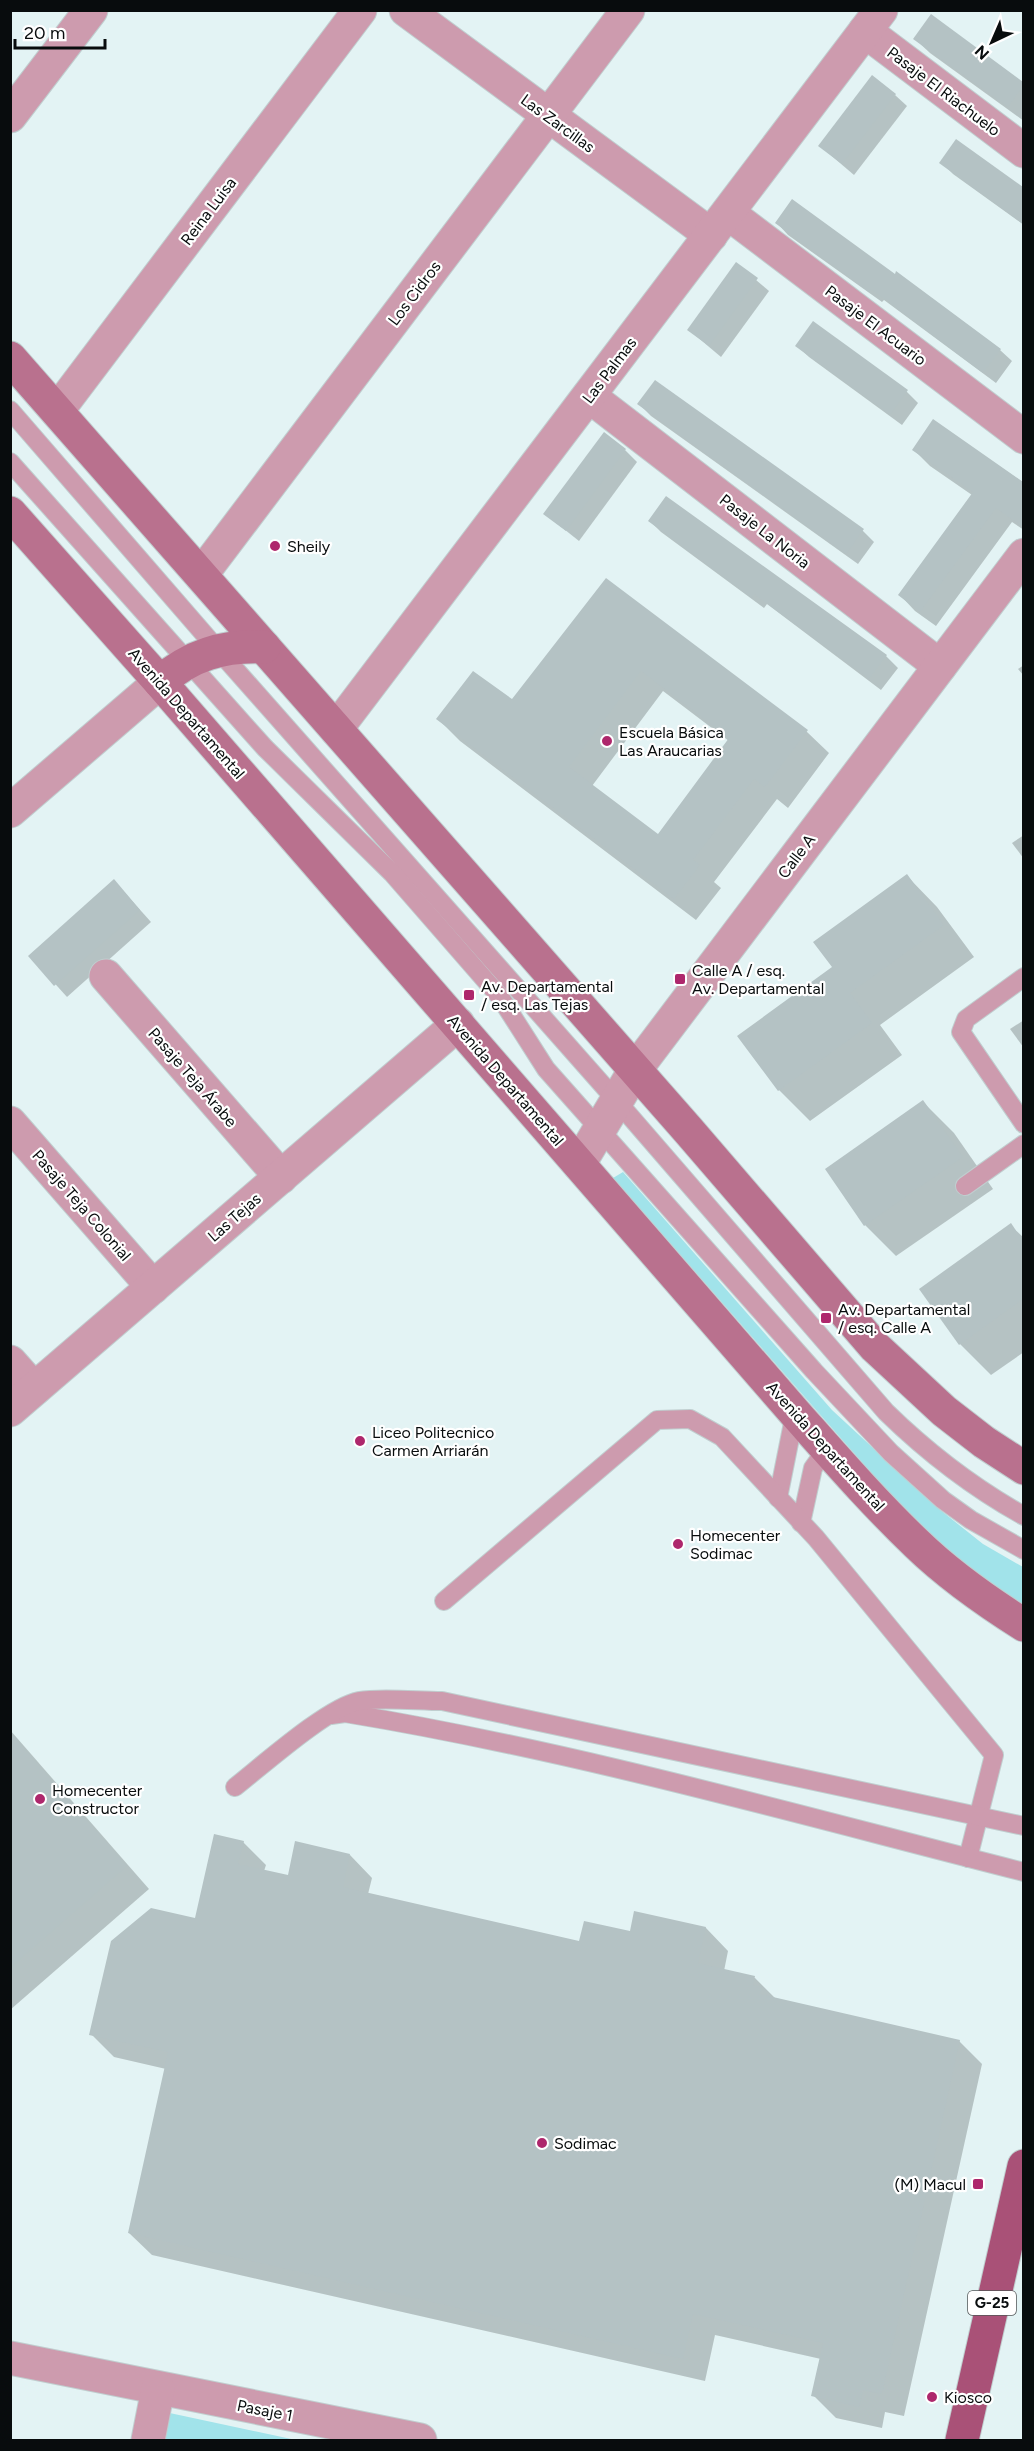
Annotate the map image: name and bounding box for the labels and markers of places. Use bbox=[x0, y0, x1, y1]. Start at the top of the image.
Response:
place label: Sheily bbox=[287, 537, 331, 556]
marker: Sheily bbox=[268, 539, 282, 553]
place label: Escuela Básica Las Araucarias bbox=[619, 723, 724, 760]
marker: Escuela Básica Las Araucarias bbox=[600, 734, 614, 748]
place label: Calle A / esq. Av. Departamental bbox=[692, 961, 824, 998]
marker: Calle A / esq. Av. Departamental bbox=[673, 972, 687, 986]
place label: Av. Departamental / esq. Las Tejas bbox=[481, 977, 613, 1014]
marker: Av. Departamental / esq. Las Tejas bbox=[462, 988, 476, 1002]
place label: Av. Departamental / esq. Calle A bbox=[838, 1300, 970, 1337]
marker: Av. Departamental / esq. Calle A bbox=[819, 1311, 833, 1325]
place label: Liceo Politecnico Carmen Arriarán bbox=[372, 1423, 494, 1460]
marker: Liceo Politecnico Carmen Arriarán bbox=[353, 1434, 367, 1448]
place label: Homecenter Sodimac bbox=[690, 1526, 781, 1563]
marker: Homecenter Sodimac bbox=[671, 1537, 685, 1551]
place label: Homecenter Constructor bbox=[52, 1781, 143, 1818]
marker: Homecenter Constructor bbox=[33, 1792, 47, 1806]
place label: Sodimac bbox=[554, 2134, 617, 2153]
marker: Sodimac bbox=[535, 2136, 549, 2150]
place label: (M) Macul bbox=[894, 2175, 966, 2194]
marker: (M) Macul bbox=[971, 2177, 985, 2191]
place label: Kiosco bbox=[944, 2388, 992, 2407]
marker: Kiosco bbox=[925, 2390, 939, 2404]

